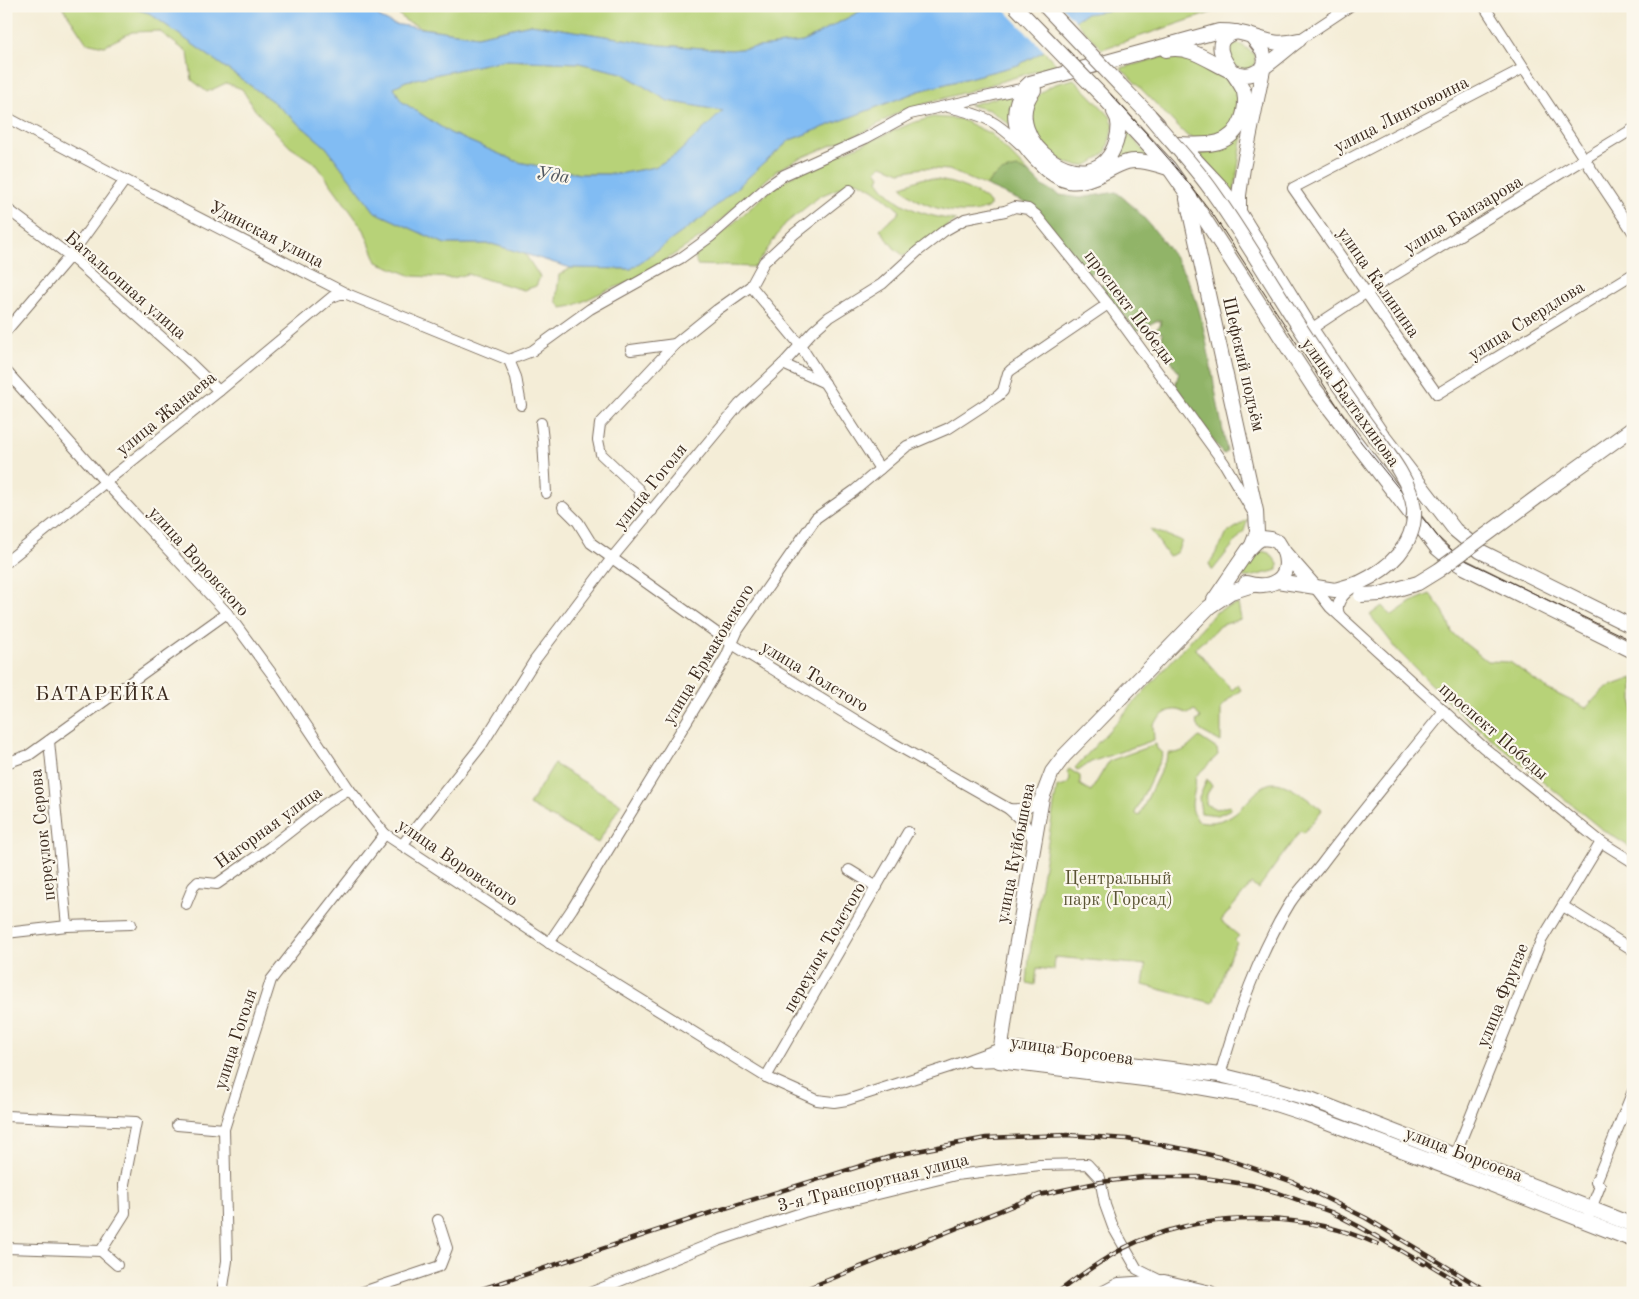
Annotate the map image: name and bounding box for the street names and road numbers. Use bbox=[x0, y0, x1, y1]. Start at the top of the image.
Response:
street label: улица Линховоина bbox=[1331, 73, 1472, 157]
street label: улица Банзарова bbox=[1401, 172, 1526, 257]
street label: Удинская улица bbox=[206, 198, 327, 272]
street label: улица Калинина bbox=[1333, 224, 1423, 341]
street label: Батальонная улица bbox=[61, 228, 190, 343]
street label: проспект Победы bbox=[1081, 247, 1178, 368]
street label: улица Свердлова bbox=[1465, 278, 1588, 364]
street label: Шефский подъём bbox=[1218, 295, 1267, 434]
street label: улица Балтахинова bbox=[1297, 335, 1403, 470]
street label: улица Жанаева bbox=[113, 368, 220, 459]
street label: улица Гоголя bbox=[611, 440, 691, 533]
street label: улица Воровского bbox=[144, 503, 252, 620]
street label: улица Ермаковского bbox=[660, 581, 758, 728]
street label: улица Толстого bbox=[758, 638, 871, 716]
street label: проспект Победы bbox=[1435, 680, 1551, 784]
street label: переулок Серова bbox=[27, 768, 59, 902]
street label: улица Куйбышева bbox=[994, 781, 1038, 925]
street label: Нагорная улица bbox=[212, 783, 326, 873]
street label: улица Воровского bbox=[394, 816, 521, 910]
street label: переулок Толстого bbox=[780, 879, 869, 1016]
street label: улица Фрунзе bbox=[1474, 941, 1532, 1050]
street label: улица Гоголя bbox=[211, 987, 261, 1092]
street label: улица Борсоева bbox=[1009, 1033, 1135, 1069]
street label: улица Борсоева bbox=[1402, 1124, 1525, 1186]
street label: 3-я Транспортная улица bbox=[776, 1150, 971, 1215]

